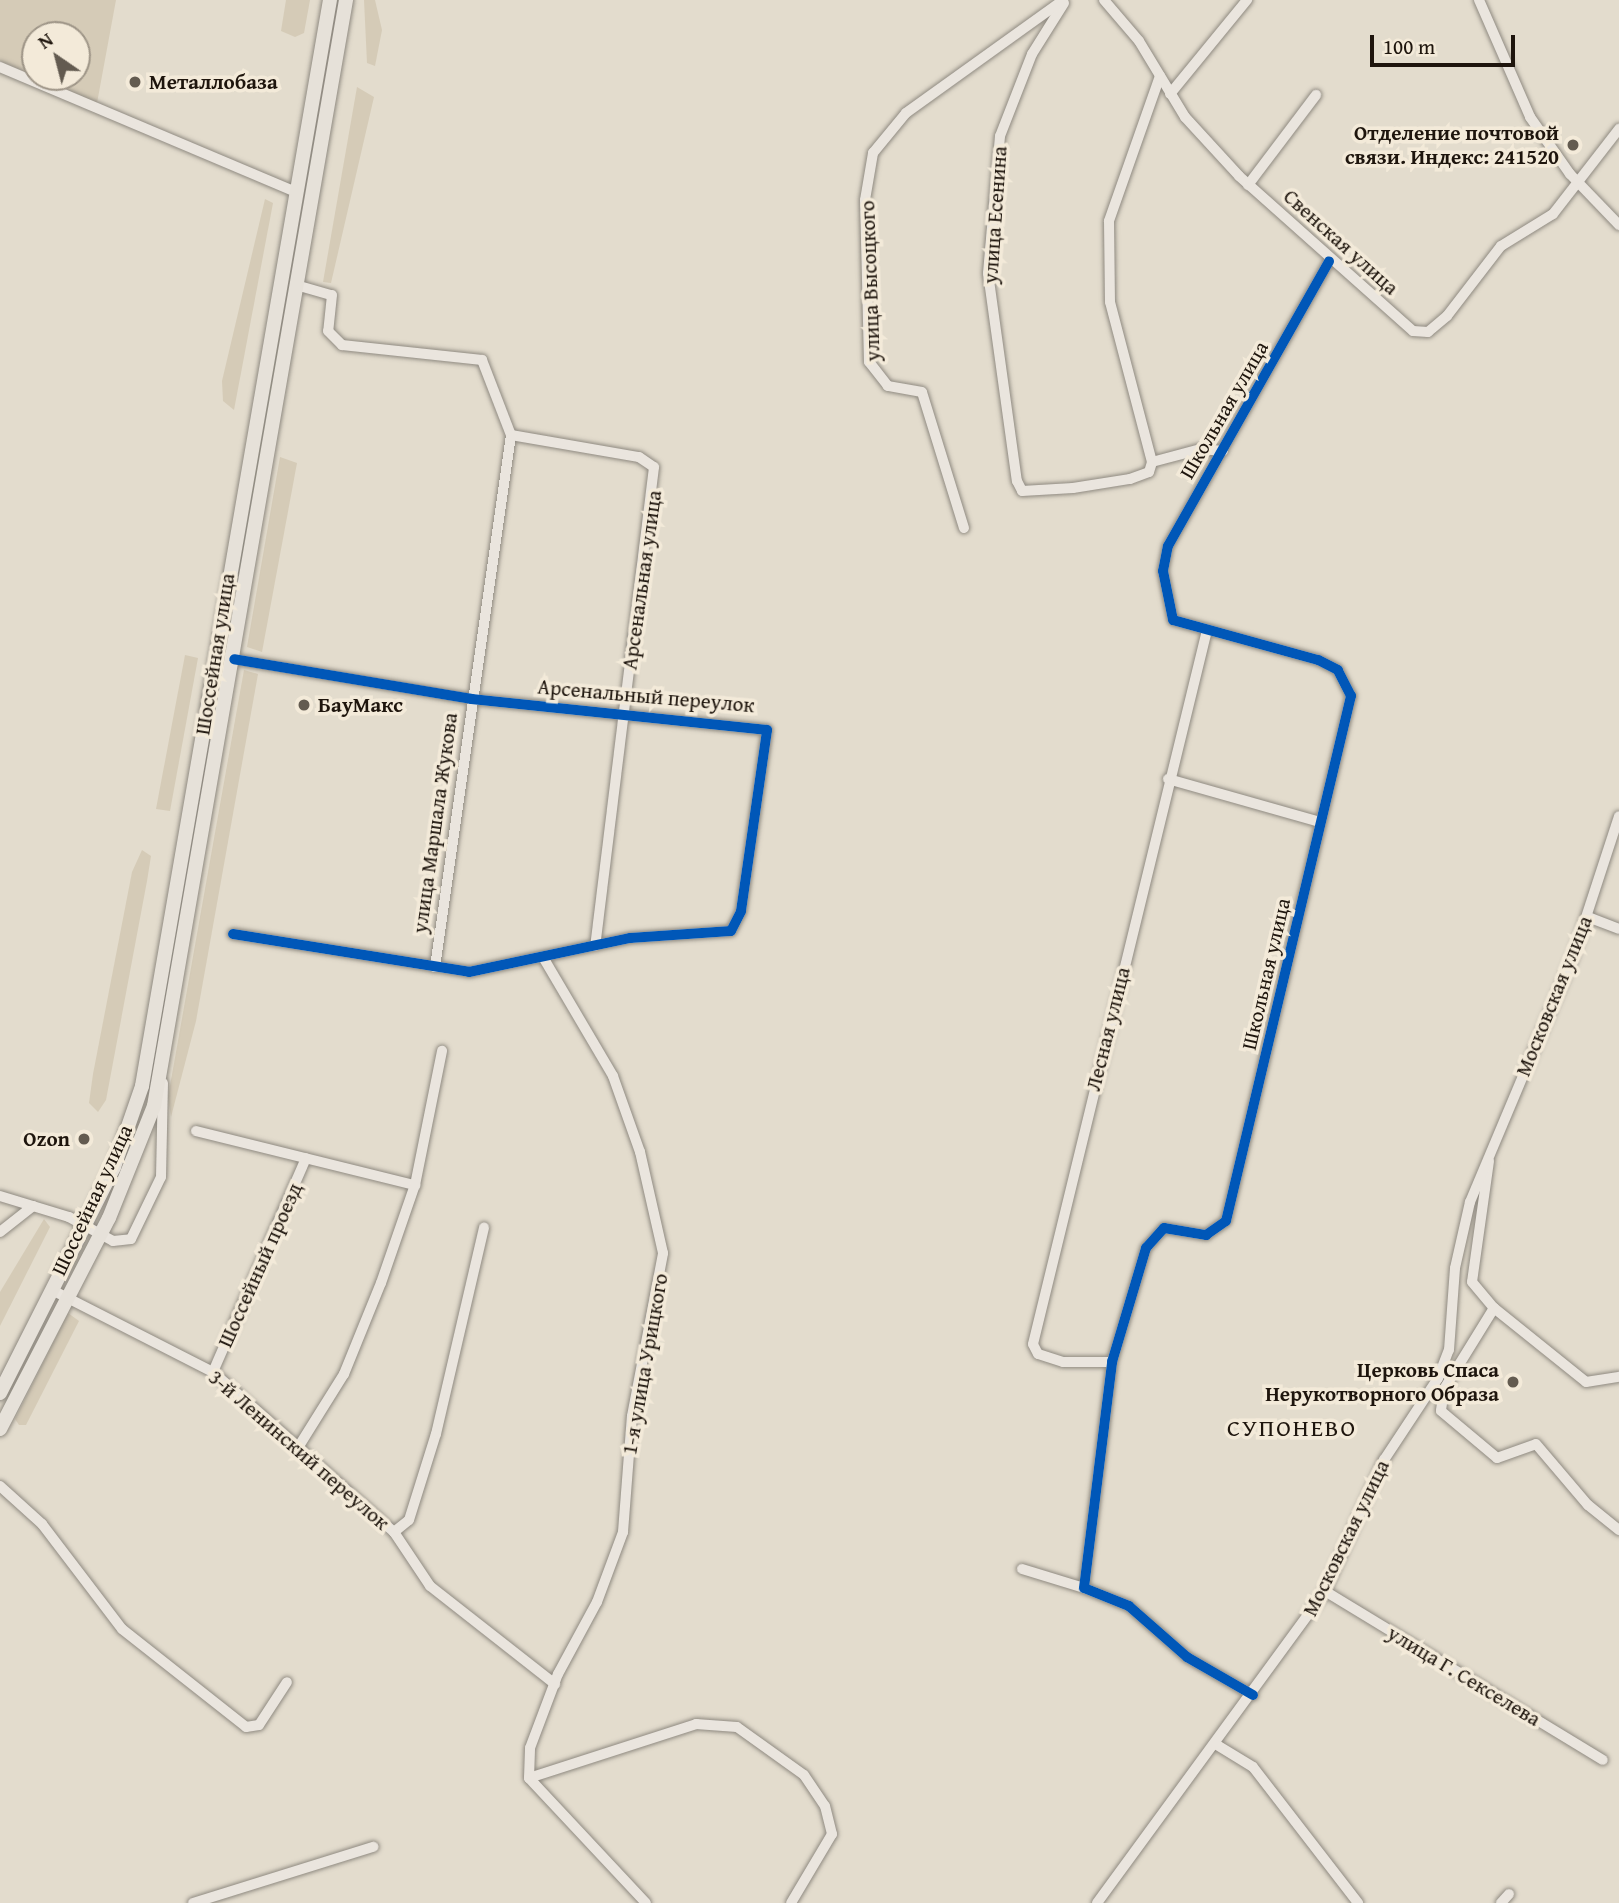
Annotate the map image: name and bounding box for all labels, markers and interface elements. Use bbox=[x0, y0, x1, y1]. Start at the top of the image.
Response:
north arrow bbox=[21, 21, 91, 91]
scale bar bbox=[1374, 21, 1519, 65]
text: N bbox=[32, 25, 58, 56]
text: 100 m bbox=[1383, 31, 1435, 62]
place label: Металлобаза bbox=[149, 69, 278, 95]
marker: Металлобаза bbox=[127, 74, 143, 90]
place label: Отделение почтовой связи. Индекс: 241520 bbox=[1345, 120, 1559, 170]
marker: Отделение почтовой связи. Индекс: 241520 bbox=[1565, 137, 1581, 153]
street label: улица Есенина bbox=[978, 145, 1012, 285]
street label: Свенская улица bbox=[1278, 184, 1404, 300]
street label: улица Высоцкого bbox=[855, 200, 885, 362]
street label: Школьная улица bbox=[1174, 337, 1274, 483]
street label: Арсенальная улица bbox=[617, 489, 667, 671]
street label: Шоссейная улица bbox=[190, 571, 240, 737]
street label: Арсенальный переулок bbox=[536, 674, 756, 718]
place label: БауМакс bbox=[318, 692, 403, 718]
marker: БауМакс bbox=[296, 697, 312, 713]
street label: улица Маршала Жукова bbox=[407, 711, 463, 935]
street label: Школьная улица bbox=[1236, 896, 1296, 1052]
street label: Московская улица bbox=[1510, 912, 1598, 1080]
street label: Лесная улица bbox=[1080, 965, 1136, 1093]
street label: Шоссейная улица bbox=[46, 1121, 138, 1279]
place label: Ozon bbox=[23, 1126, 70, 1152]
marker: Ozon bbox=[76, 1131, 92, 1147]
street label: Шоссейный проезд bbox=[212, 1179, 308, 1351]
street label: 1-я улица Урицкого bbox=[617, 1271, 673, 1457]
place label: Церковь Спаса Нерукотворного Образа bbox=[1265, 1357, 1499, 1407]
street label: 3-й Ленинский переулок bbox=[203, 1365, 395, 1535]
marker: Церковь Спаса Нерукотворного Образа bbox=[1505, 1374, 1521, 1390]
district label: СУПОНЕВО bbox=[1228, 1414, 1356, 1442]
street label: Московская улица bbox=[1297, 1456, 1395, 1620]
street label: улица Г. Секселева bbox=[1383, 1620, 1545, 1732]

